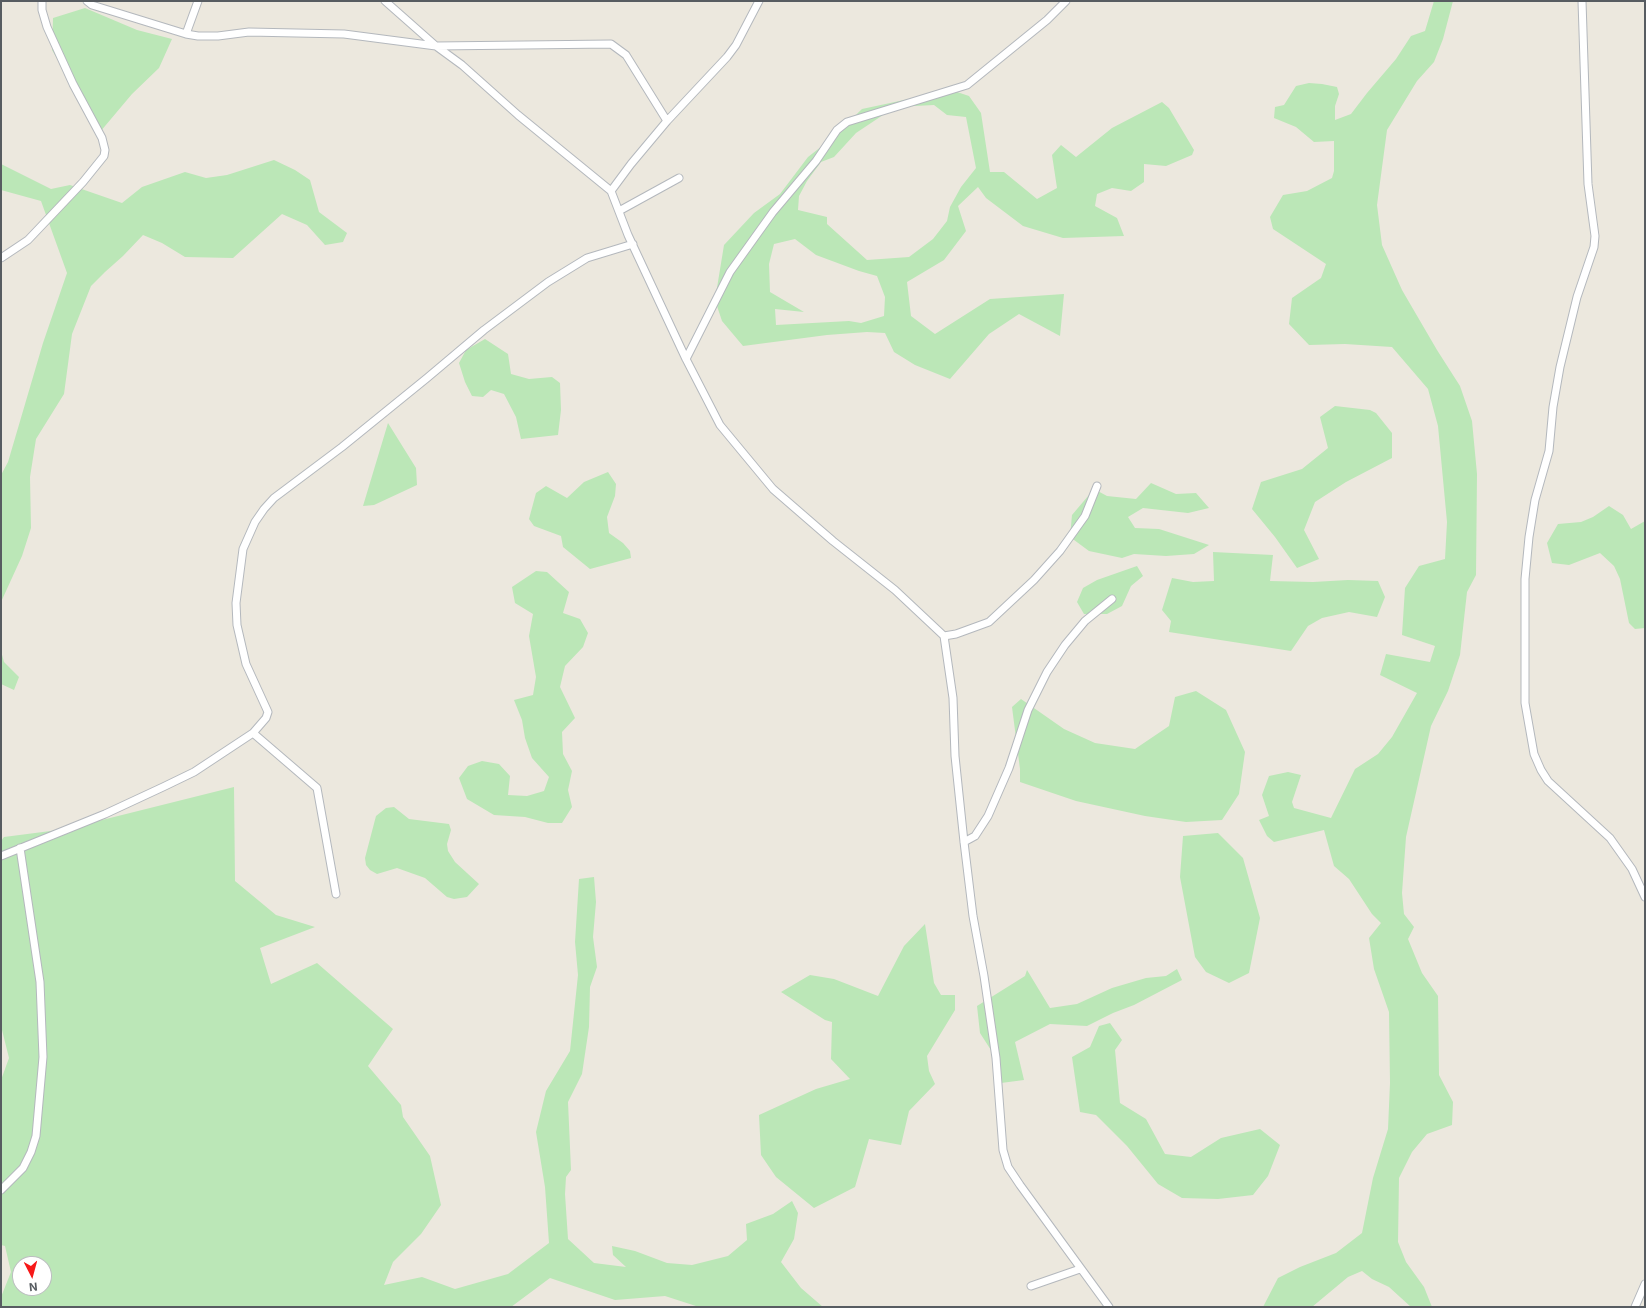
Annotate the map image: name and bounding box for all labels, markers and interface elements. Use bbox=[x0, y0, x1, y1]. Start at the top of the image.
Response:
north arrow bbox=[12, 1256, 52, 1296]
text: N bbox=[28, 1280, 38, 1294]

